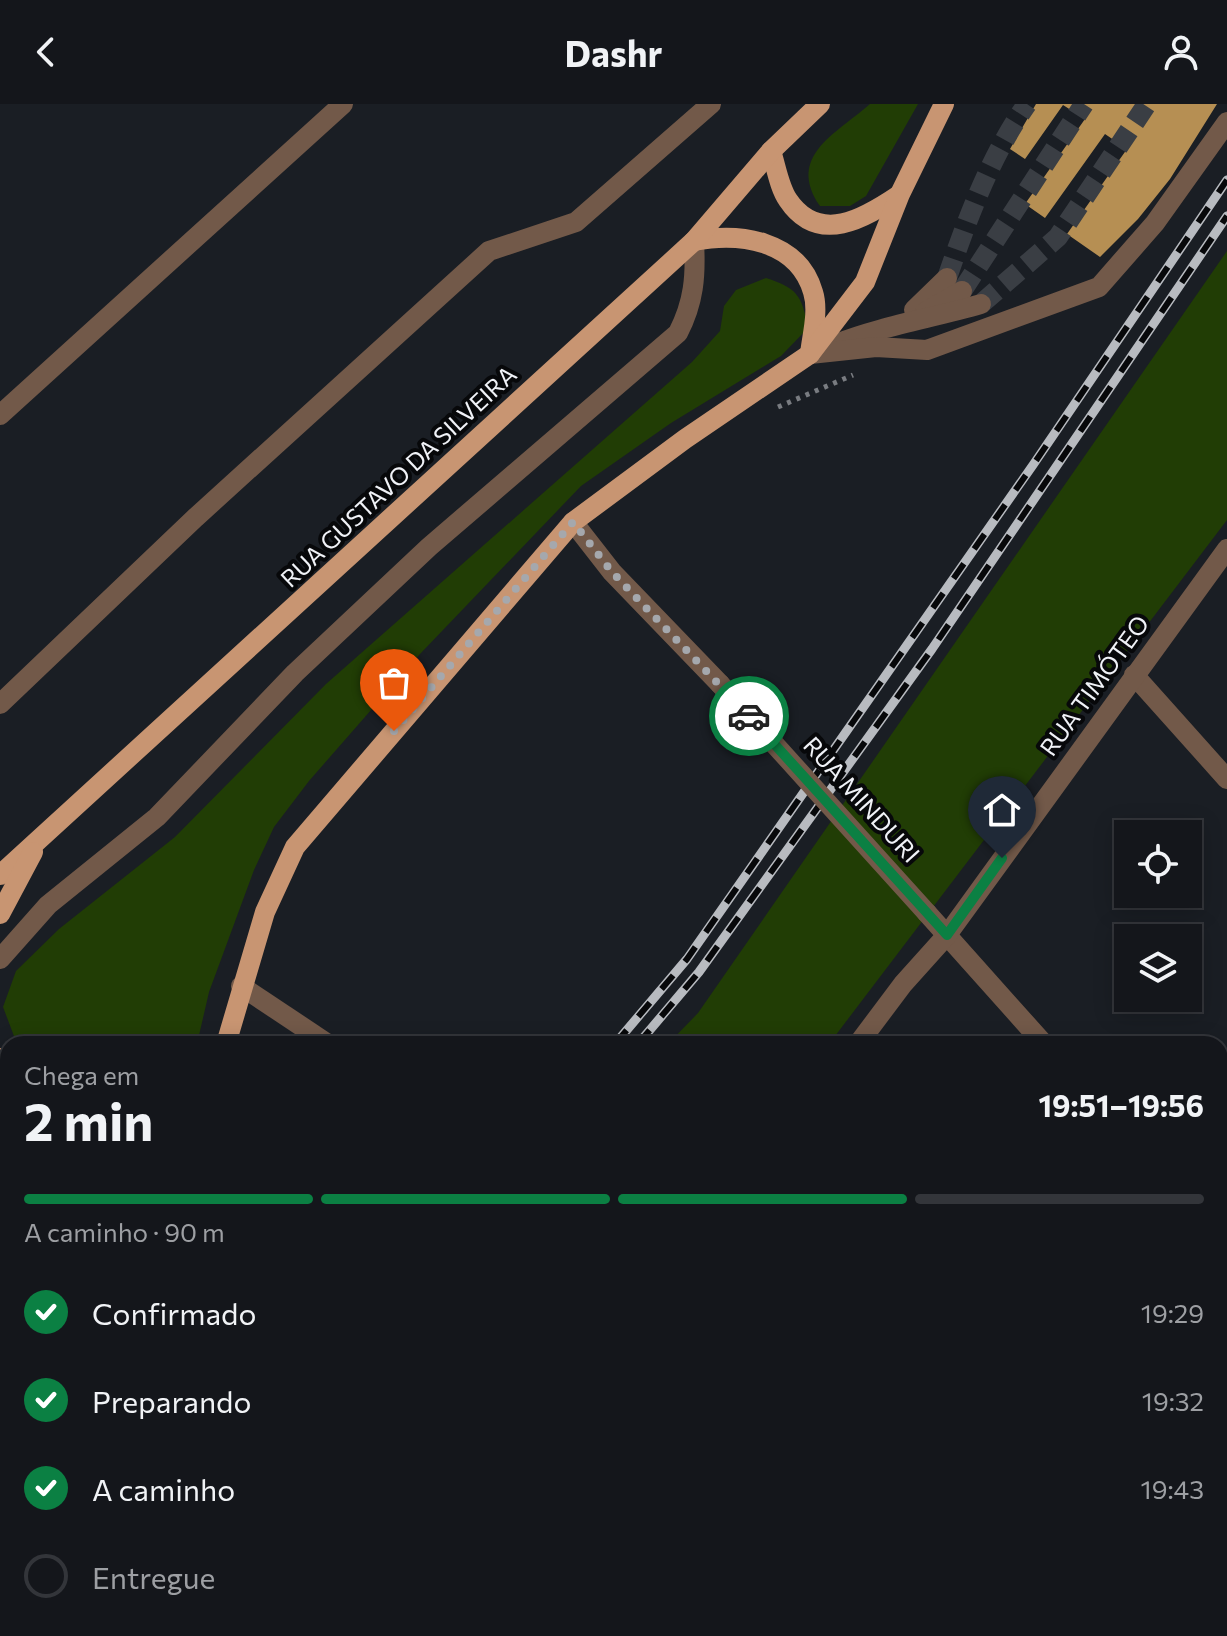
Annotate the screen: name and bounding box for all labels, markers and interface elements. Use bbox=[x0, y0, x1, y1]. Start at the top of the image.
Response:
icon: back bbox=[24, 30, 68, 74]
text: Dashr bbox=[565, 30, 662, 74]
icon: person bbox=[1159, 30, 1203, 74]
street label: RUA GUSTAVO DA SILVEIRA bbox=[274, 359, 522, 593]
street label: RUA TIMÓTEO bbox=[1033, 609, 1154, 761]
pin bbox=[360, 649, 428, 731]
icon: bag bbox=[372, 661, 416, 705]
courier bbox=[709, 676, 789, 756]
icon: car bbox=[727, 694, 771, 738]
street label: RUA MINDURI bbox=[798, 730, 926, 868]
pin bbox=[968, 776, 1036, 858]
icon: home bbox=[980, 788, 1024, 832]
map controls bbox=[1114, 820, 1202, 1012]
button: locate bbox=[1114, 820, 1202, 908]
button: layers bbox=[1114, 924, 1202, 1012]
text: Chega em bbox=[24, 1059, 139, 1090]
text: 19:51–19:56 bbox=[1038, 1086, 1204, 1123]
text: 2 min bbox=[24, 1088, 153, 1152]
text: A caminho · 90 m bbox=[24, 1216, 225, 1247]
icon: check bbox=[24, 1290, 68, 1334]
text: Confirmado bbox=[92, 1294, 256, 1331]
text: 19:29 bbox=[1141, 1297, 1204, 1328]
icon: check bbox=[24, 1378, 68, 1422]
text: Preparando bbox=[92, 1382, 251, 1419]
text: 19:32 bbox=[1142, 1385, 1204, 1416]
icon: check bbox=[24, 1466, 68, 1510]
text: A caminho bbox=[92, 1470, 235, 1507]
text: 19:43 bbox=[1141, 1473, 1204, 1504]
text: Entregue bbox=[92, 1558, 215, 1595]

